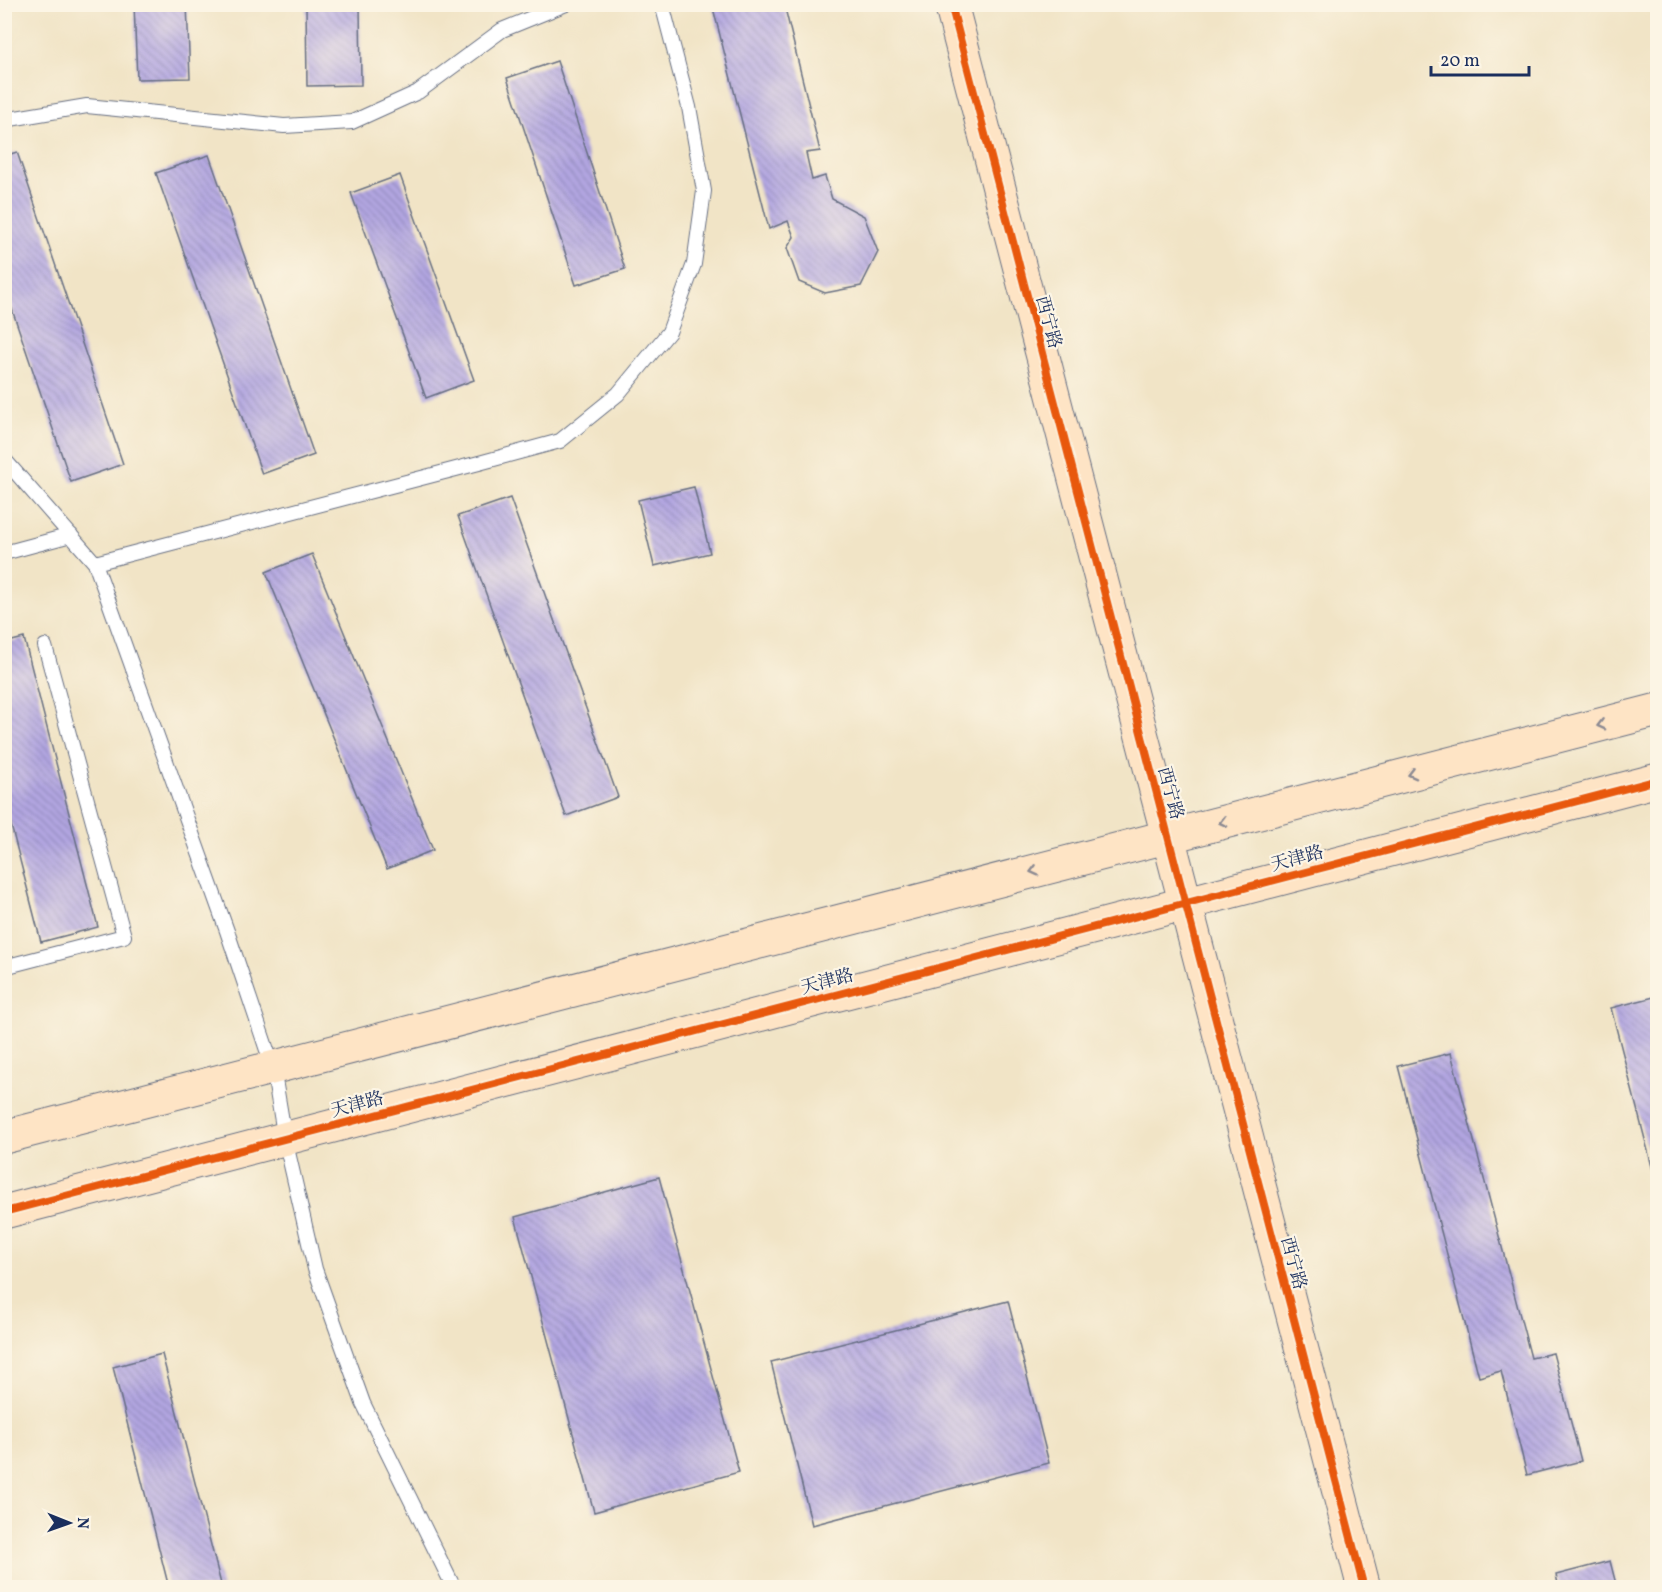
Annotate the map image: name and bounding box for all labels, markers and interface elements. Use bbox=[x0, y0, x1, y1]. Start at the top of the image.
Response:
scale bar bbox=[1431, 39, 1528, 77]
text: 20 m bbox=[1440, 49, 1480, 74]
street label: 西宁路 bbox=[1028, 293, 1067, 352]
one-way arrow bbox=[1596, 717, 1606, 730]
street label: 西宁路 bbox=[1150, 764, 1189, 823]
one-way arrow bbox=[1407, 766, 1417, 779]
one-way arrow bbox=[1218, 815, 1228, 828]
street label: 天津路 bbox=[1268, 840, 1327, 879]
one-way arrow bbox=[1030, 864, 1040, 876]
street label: 天津路 bbox=[798, 963, 857, 1002]
street label: 天津路 bbox=[328, 1086, 387, 1125]
street label: 西宁路 bbox=[1273, 1234, 1312, 1293]
north arrow bbox=[39, 1493, 99, 1553]
text: N bbox=[71, 1517, 93, 1530]

